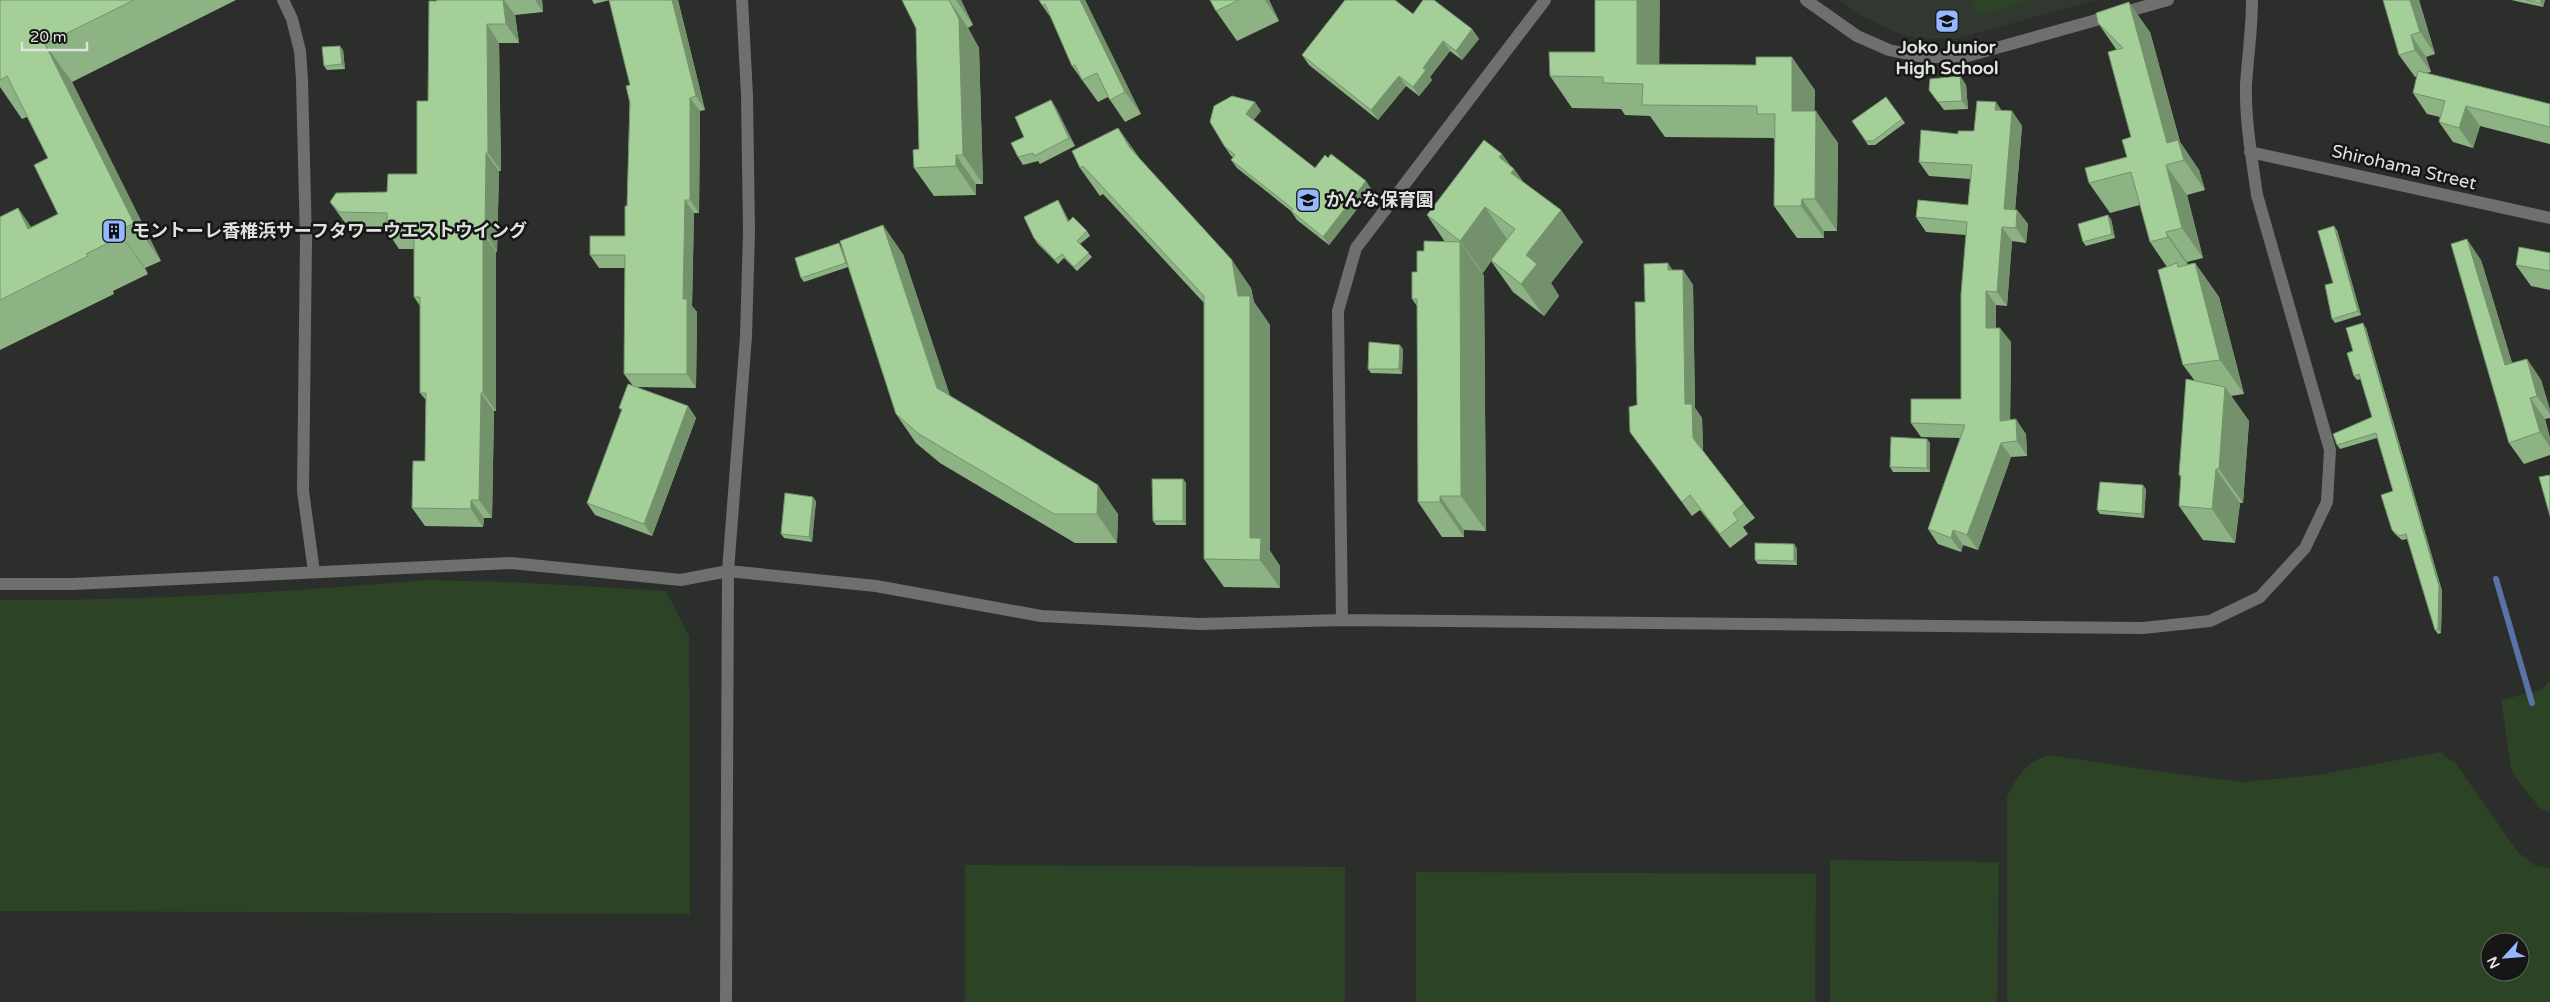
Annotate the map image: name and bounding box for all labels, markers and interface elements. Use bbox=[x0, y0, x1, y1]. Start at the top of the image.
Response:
school or university icon: Joko Junior High School bbox=[1934, 8, 1960, 34]
scale bar bbox=[22, 20, 88, 52]
text: 20 m bbox=[30, 28, 67, 46]
place label: Joko Junior High School bbox=[1896, 36, 1998, 79]
street label: Shirohama Street bbox=[2330, 140, 2479, 194]
school or university icon: かんな保育園 bbox=[1295, 187, 1321, 213]
place label: かんな保育園 bbox=[1326, 189, 1434, 211]
building icon: モントーレ香椎浜サーフタワーウエストウイング bbox=[101, 218, 127, 244]
place label: モントーレ香椎浜サーフタワーウエストウイング bbox=[132, 220, 527, 242]
north arrow bbox=[2480, 932, 2530, 982]
text: N bbox=[2484, 954, 2504, 971]

